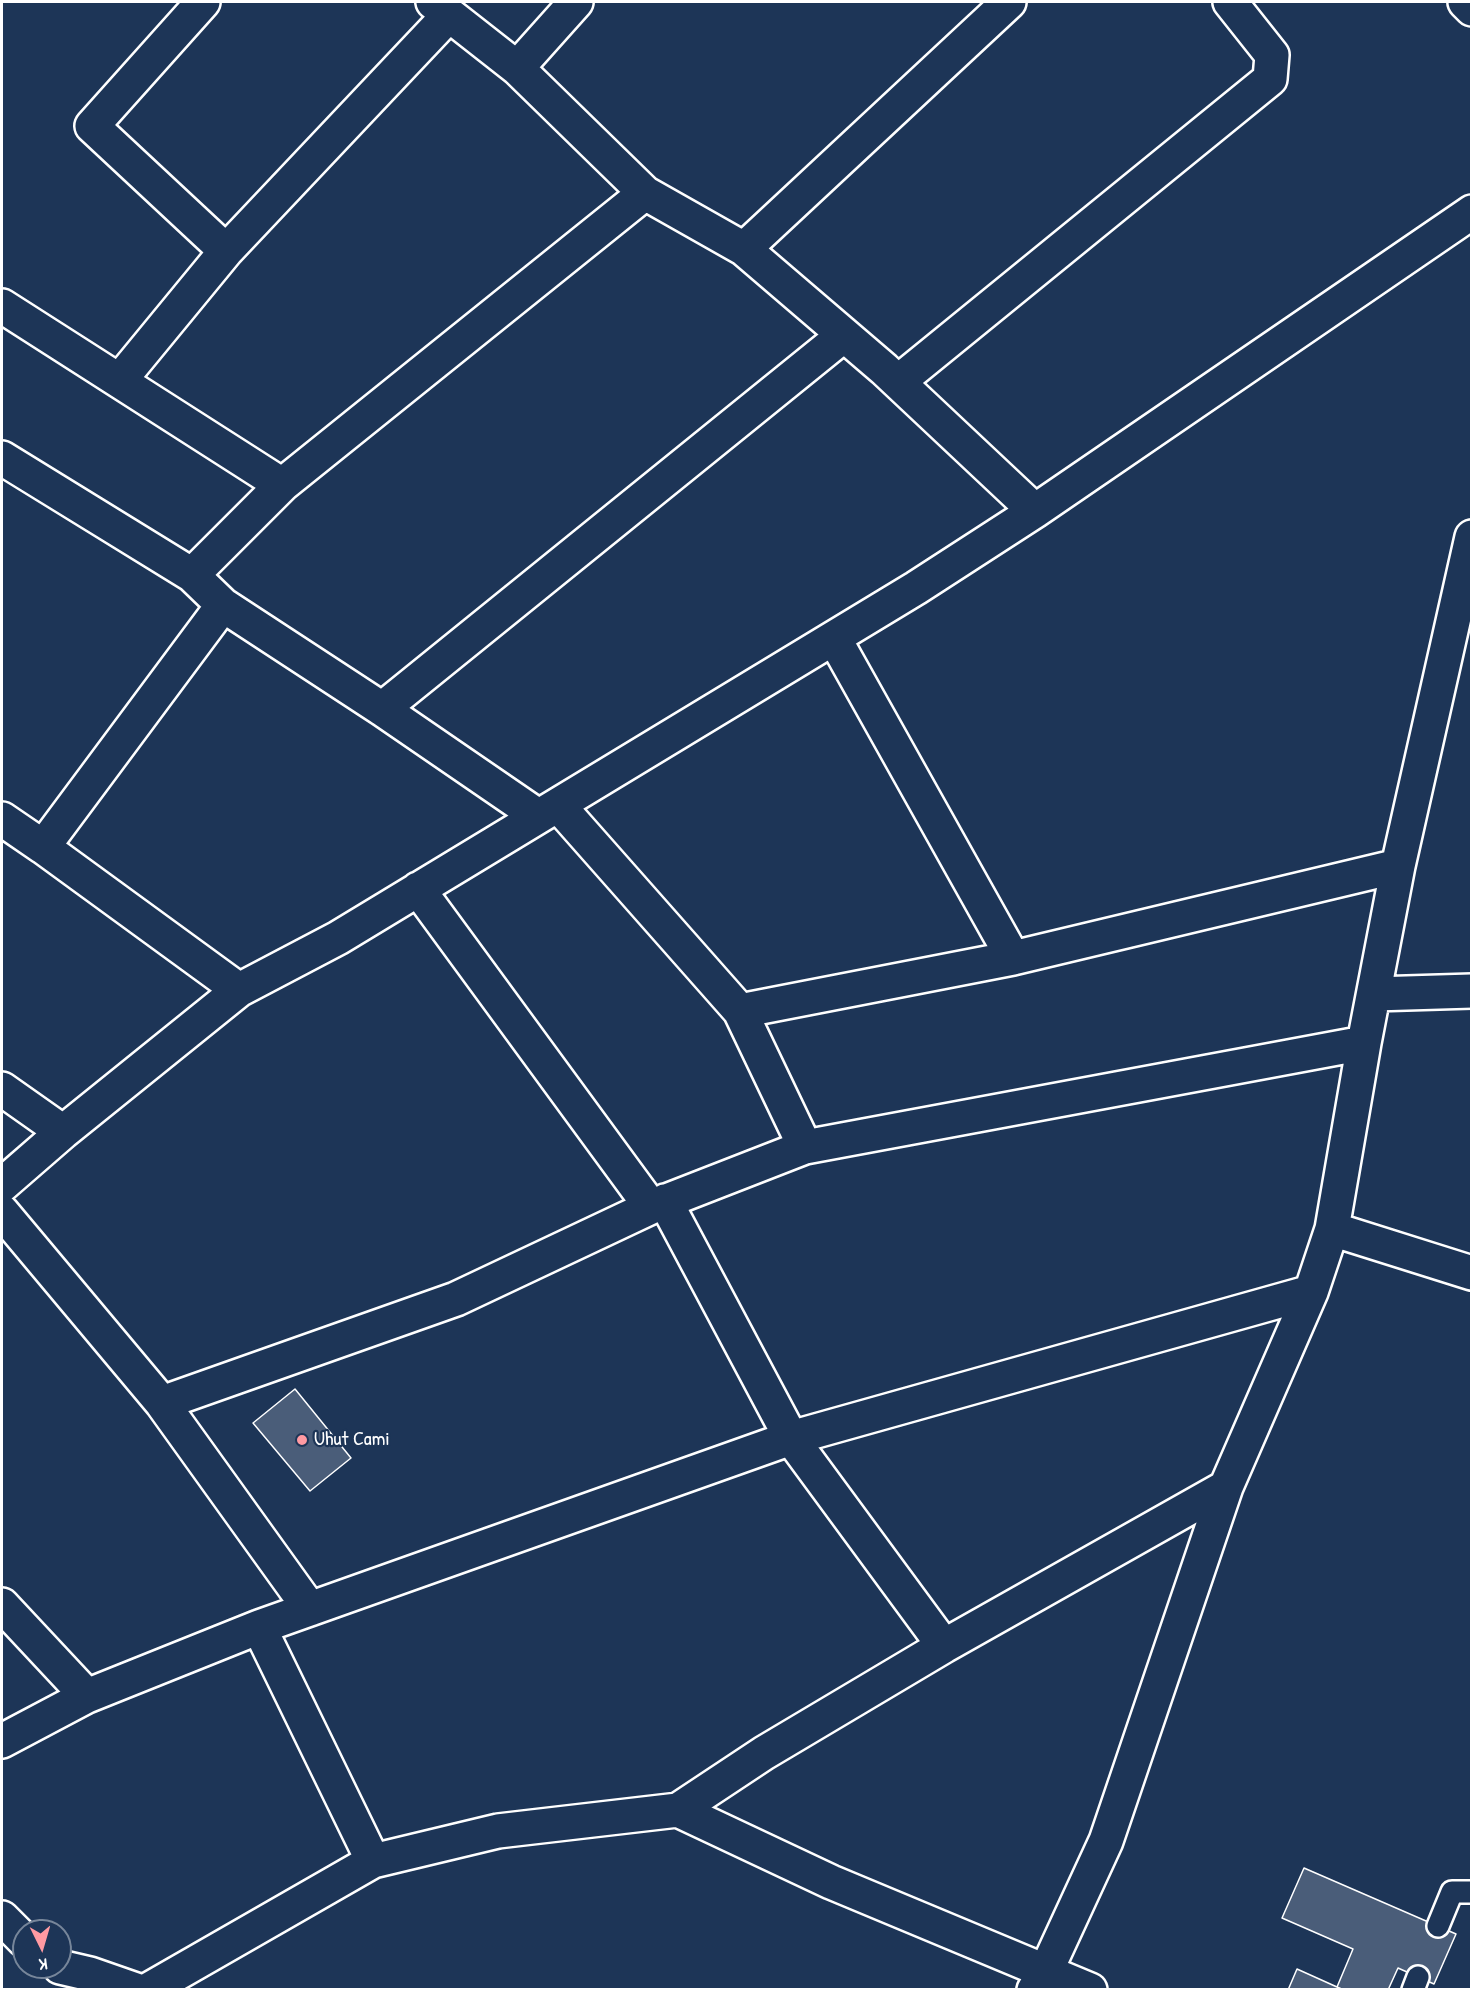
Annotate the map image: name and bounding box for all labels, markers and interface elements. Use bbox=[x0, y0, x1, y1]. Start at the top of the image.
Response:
place label: Uhut Cami bbox=[314, 1428, 390, 1452]
marker: Uhut Cami bbox=[295, 1433, 309, 1447]
north arrow bbox=[12, 1919, 72, 1979]
text: K bbox=[38, 1954, 49, 1976]

